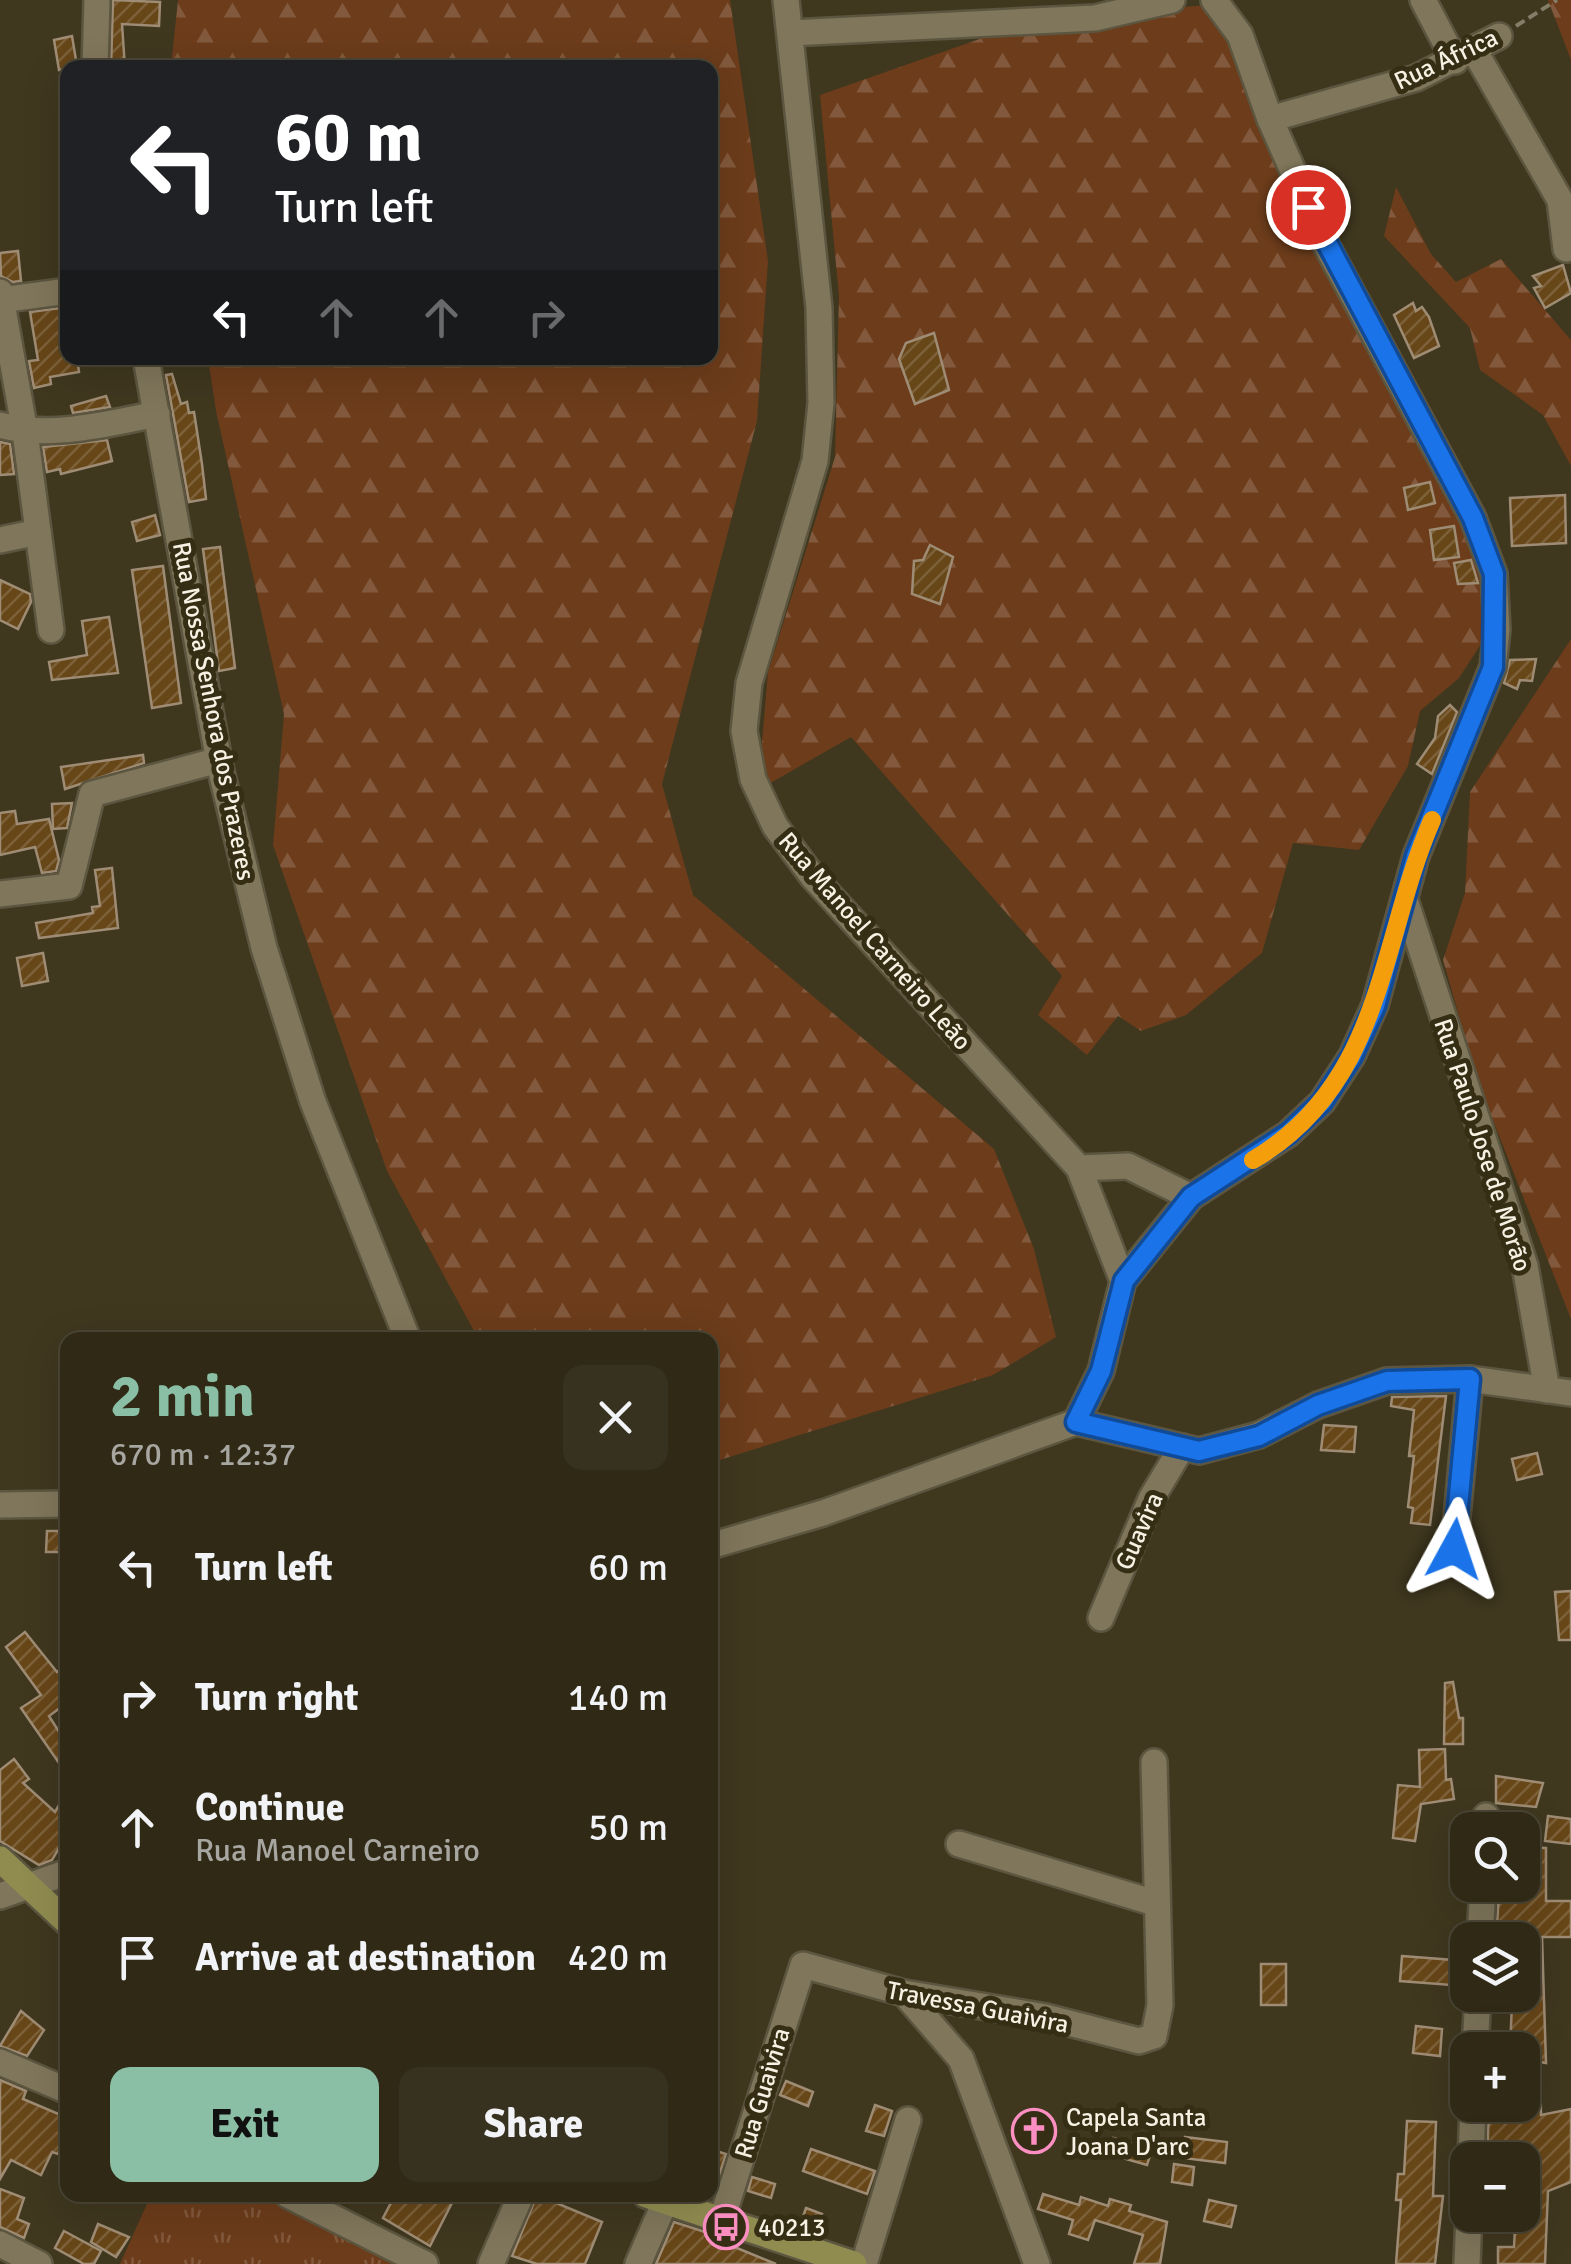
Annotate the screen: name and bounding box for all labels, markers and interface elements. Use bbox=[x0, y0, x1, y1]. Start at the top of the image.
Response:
street label: Rua África bbox=[1389, 22, 1503, 96]
text: 60 m bbox=[275, 94, 423, 180]
icon: left bbox=[110, 100, 240, 230]
pin bbox=[1266, 165, 1351, 250]
text: Turn left bbox=[275, 180, 434, 235]
icon: arrive bbox=[1281, 180, 1336, 235]
icon: left bbox=[204, 290, 259, 345]
icon: ahead bbox=[309, 290, 364, 345]
icon: ahead bbox=[414, 290, 469, 345]
icon: right bbox=[519, 290, 574, 345]
street label: Rua Nossa Senhora dos Prazeres bbox=[166, 539, 262, 883]
street label: Rua Manoel Carneiro Leão bbox=[772, 826, 978, 1056]
street label: Rua Paulo Jose de Morão bbox=[1427, 1015, 1539, 1275]
text: 2 min bbox=[110, 1360, 255, 1434]
button: close bbox=[563, 1365, 668, 1470]
text: 670 m · 12:37 bbox=[110, 1435, 296, 1474]
street label: Guavira bbox=[1108, 1487, 1170, 1575]
position arrow bbox=[1402, 1497, 1506, 1601]
icon: left bbox=[110, 1540, 165, 1595]
text: Turn left bbox=[195, 1544, 333, 1591]
text: 60 m bbox=[588, 1544, 668, 1591]
icon: right bbox=[110, 1670, 165, 1725]
text: Turn right bbox=[195, 1674, 359, 1721]
text: 140 m bbox=[568, 1674, 668, 1721]
text: Continue bbox=[195, 1784, 345, 1831]
icon: ahead bbox=[110, 1800, 165, 1855]
text: 50 m bbox=[588, 1804, 668, 1851]
map controls bbox=[1450, 1812, 1540, 2232]
button: search bbox=[1450, 1812, 1540, 1902]
text: Rua Manoel Carneiro bbox=[195, 1831, 480, 1870]
button: layers bbox=[1450, 1922, 1540, 2012]
icon: arrive bbox=[110, 1930, 165, 1985]
text: Arrive at destination bbox=[195, 1934, 536, 1981]
text: 420 m bbox=[568, 1934, 668, 1981]
street label: Travessa Guaivira bbox=[884, 1974, 1072, 2040]
street label: Rua Guaivira bbox=[727, 2024, 797, 2162]
button: + bbox=[1450, 2032, 1540, 2122]
button: Exit bbox=[110, 2067, 379, 2182]
button: Share bbox=[399, 2067, 668, 2182]
place label: Capela Santa Joana D'arc bbox=[1066, 2102, 1207, 2162]
church icon: Capela Santa Joana D'arc bbox=[1011, 2108, 1057, 2154]
button: − bbox=[1450, 2142, 1540, 2232]
bus stop icon: 40213 bbox=[703, 2204, 749, 2250]
place label: 40213 bbox=[758, 2212, 826, 2243]

